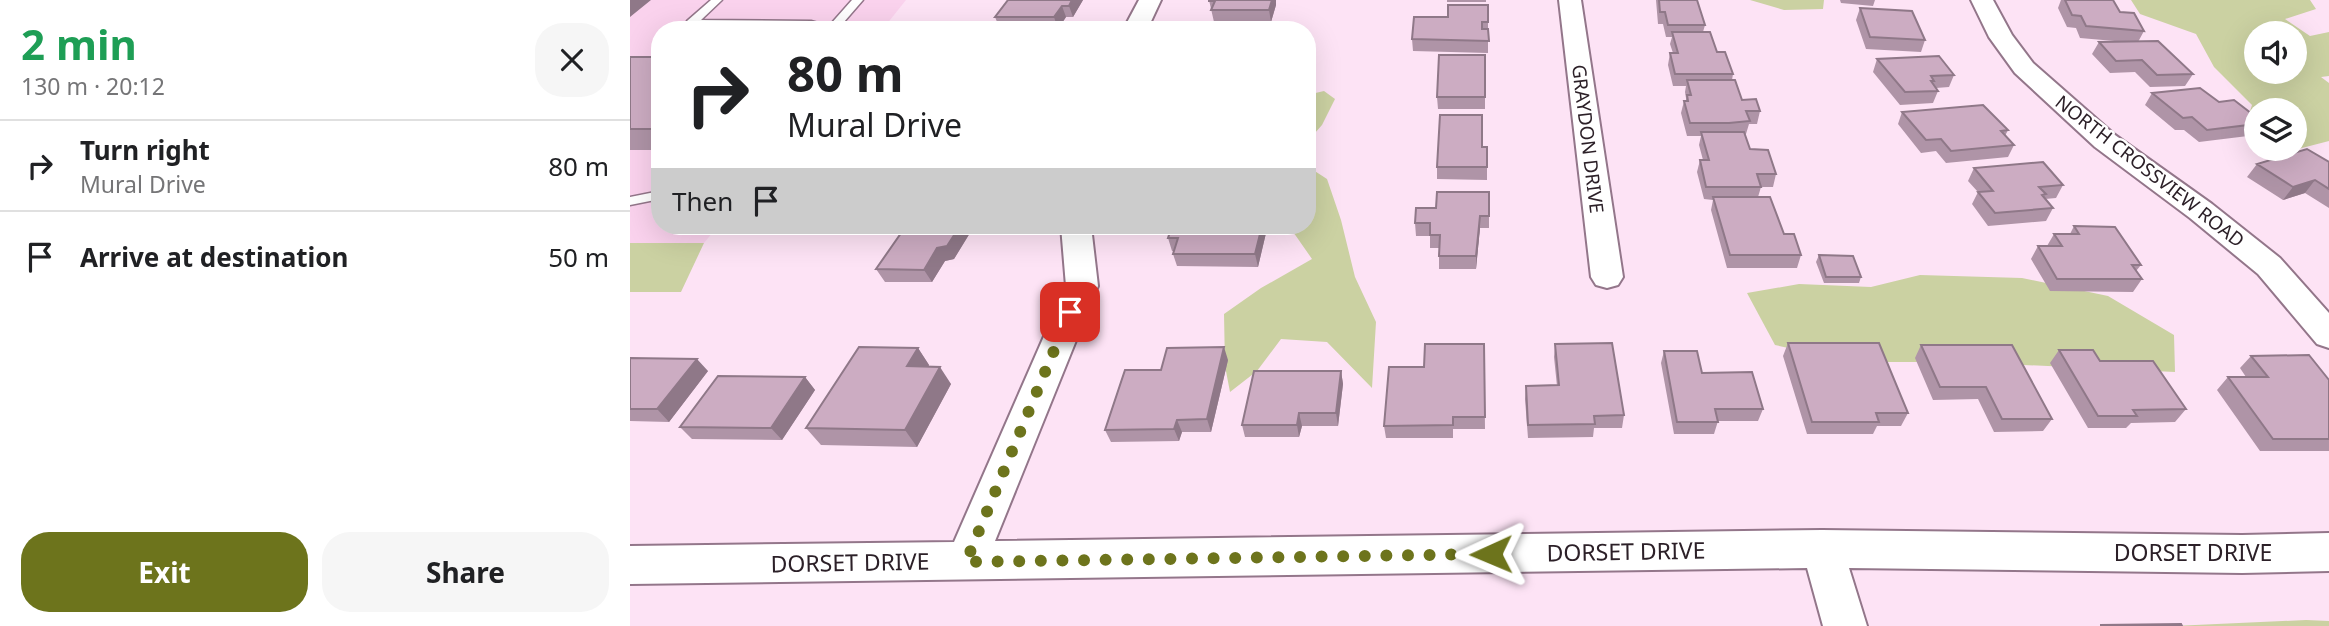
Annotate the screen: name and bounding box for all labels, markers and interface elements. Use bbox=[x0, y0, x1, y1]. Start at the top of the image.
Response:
text: 2 min bbox=[21, 15, 137, 72]
map controls bbox=[2244, 21, 2307, 161]
button: sound bbox=[2244, 21, 2307, 84]
button: close bbox=[535, 23, 609, 97]
text: 80 m bbox=[787, 40, 904, 106]
icon: right bbox=[672, 49, 763, 140]
street label: GRAYDON DRIVE bbox=[1566, 63, 1610, 215]
text: 130 m · 20:12 bbox=[21, 70, 165, 102]
street label: NORTH CROSSVIEW ROAD bbox=[2050, 89, 2250, 253]
button: layers bbox=[2244, 98, 2307, 161]
text: Mural Drive bbox=[787, 103, 962, 146]
text: Turn right bbox=[80, 132, 210, 168]
icon: right bbox=[21, 147, 59, 185]
text: 80 m bbox=[548, 148, 609, 184]
text: Mural Drive bbox=[80, 168, 206, 200]
icon: arrive bbox=[747, 182, 785, 220]
text: Then bbox=[672, 183, 733, 219]
icon: arrive bbox=[21, 238, 59, 276]
text: Arrive at destination bbox=[80, 239, 349, 275]
text: 50 m bbox=[548, 239, 609, 275]
pin bbox=[1040, 282, 1100, 342]
icon: arrive bbox=[1051, 293, 1089, 331]
position arrow bbox=[1454, 517, 1528, 591]
button: Exit bbox=[21, 532, 308, 612]
button: Share bbox=[322, 532, 609, 612]
street label: DORSET DRIVE bbox=[1546, 534, 1706, 568]
street label: DORSET DRIVE bbox=[2114, 536, 2272, 568]
street label: DORSET DRIVE bbox=[770, 545, 930, 579]

